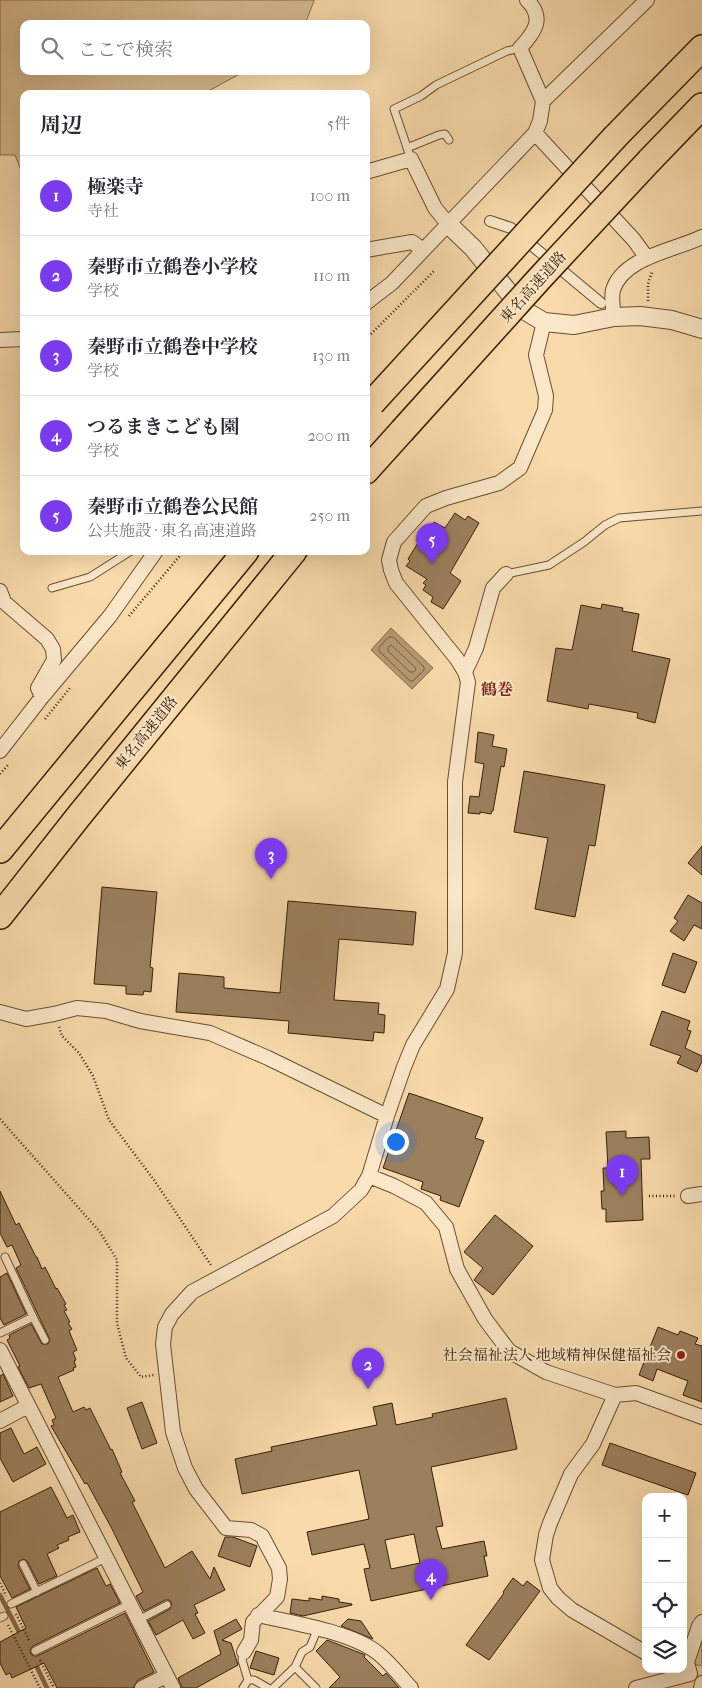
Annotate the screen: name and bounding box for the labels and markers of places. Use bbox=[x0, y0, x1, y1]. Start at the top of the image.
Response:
pin: 5 bbox=[416, 523, 448, 564]
pin: 3 bbox=[255, 838, 287, 879]
pin: 1 bbox=[606, 1155, 638, 1196]
place label: 社会福祉法人 地域精神保健福祉会 bbox=[443, 1346, 671, 1364]
pin: 2 bbox=[352, 1348, 384, 1389]
marker: 社会福祉法人 地域精神保健福祉会 bbox=[675, 1349, 687, 1361]
pin: 4 bbox=[415, 1559, 447, 1600]

